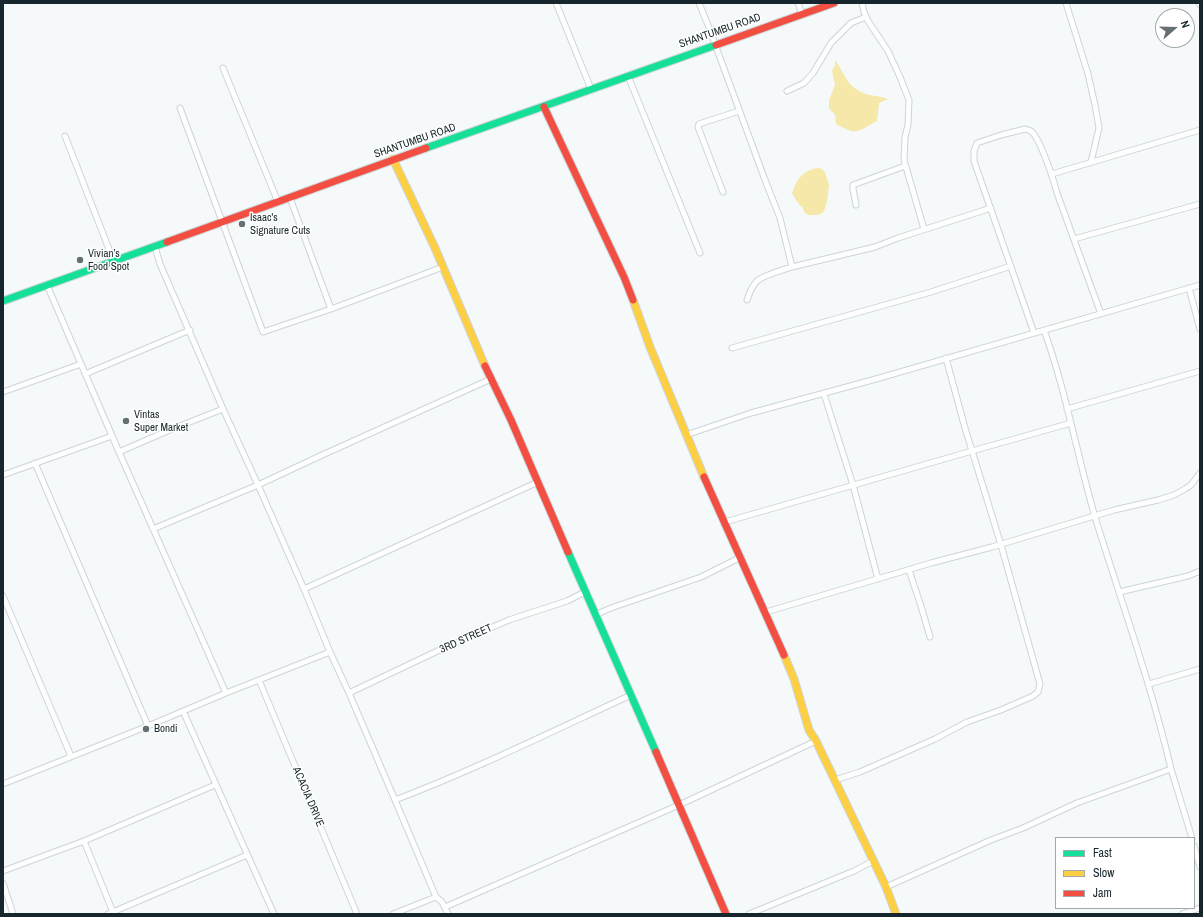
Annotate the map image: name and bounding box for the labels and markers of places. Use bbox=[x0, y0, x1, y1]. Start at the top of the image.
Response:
place label: Isaac's Signature Cuts bbox=[250, 211, 310, 237]
marker: Isaac's Signature Cuts bbox=[237, 219, 247, 229]
place label: Vivian’s Food Spot bbox=[88, 247, 129, 273]
marker: Vivian’s Food Spot bbox=[75, 255, 85, 265]
place label: Vintas Super Market bbox=[134, 408, 188, 434]
marker: Vintas Super Market bbox=[121, 416, 131, 426]
place label: Bondi bbox=[154, 722, 178, 736]
marker: Bondi bbox=[141, 724, 151, 734]

